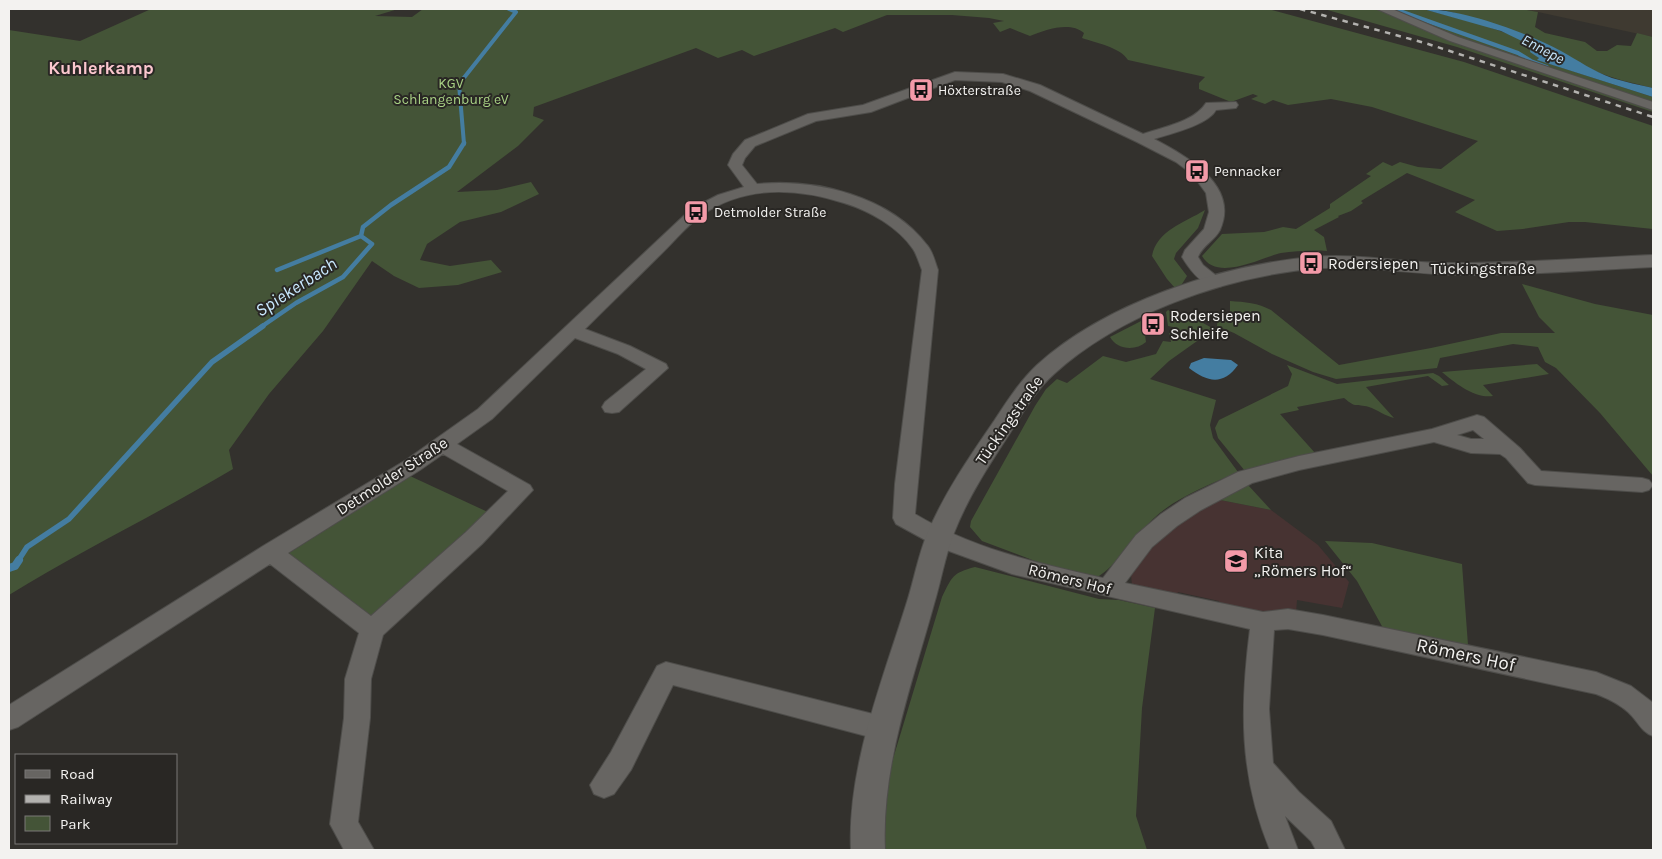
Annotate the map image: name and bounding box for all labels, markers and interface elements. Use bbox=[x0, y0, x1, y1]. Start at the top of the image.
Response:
water label: Ennepe bbox=[1519, 30, 1567, 68]
district label: Kuhlerkamp bbox=[48, 57, 154, 79]
park label: KGV Schlangenburg eV bbox=[393, 75, 509, 108]
bus stop icon: Höxterstraße bbox=[908, 77, 934, 103]
place label: Höxterstraße bbox=[938, 82, 1021, 99]
bus stop icon: Pennacker bbox=[1184, 158, 1210, 184]
place label: Pennacker bbox=[1214, 163, 1282, 180]
bus stop icon: Detmolder Straße bbox=[683, 199, 709, 225]
place label: Detmolder Straße bbox=[714, 204, 827, 221]
bus stop icon: Rodersiepen bbox=[1298, 250, 1324, 276]
water label: Spiekerbach bbox=[251, 252, 341, 322]
place label: Rodersiepen bbox=[1328, 254, 1419, 273]
street label: Tückingstraße bbox=[1431, 259, 1535, 278]
place label: Rodersiepen Schleife bbox=[1170, 306, 1261, 343]
bus stop icon: Rodersiepen Schleife bbox=[1140, 311, 1166, 337]
street label: Tückingstraße bbox=[971, 372, 1047, 468]
street label: Detmolder Straße bbox=[333, 433, 451, 519]
place label: Kita „Römers Hof“ bbox=[1254, 543, 1352, 580]
school or university icon: Kita „Römers Hof“ bbox=[1223, 548, 1249, 574]
street label: Römers Hof bbox=[1027, 560, 1114, 599]
street label: Römers Hof bbox=[1415, 634, 1518, 676]
legend bbox=[15, 754, 178, 844]
text: Road bbox=[60, 765, 95, 783]
text: Railway bbox=[60, 790, 112, 808]
text: Park bbox=[60, 815, 90, 833]

